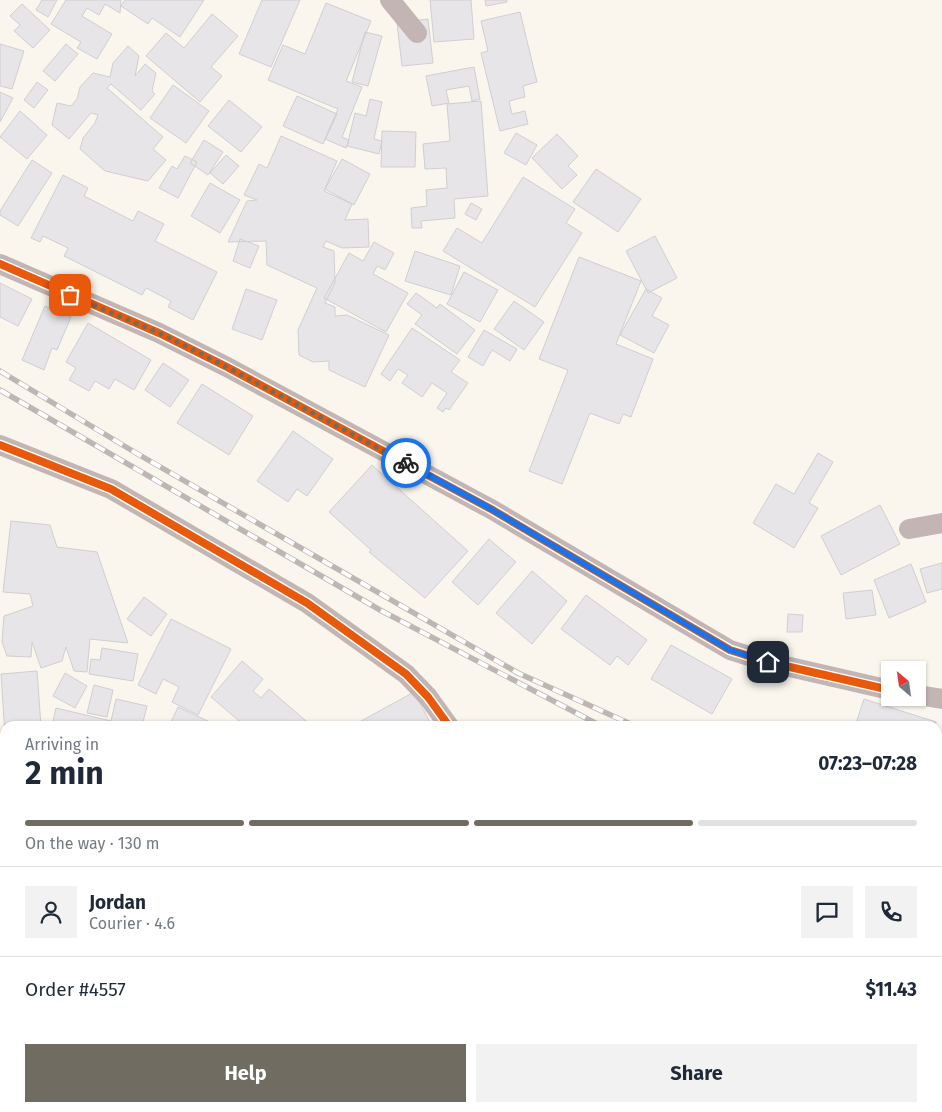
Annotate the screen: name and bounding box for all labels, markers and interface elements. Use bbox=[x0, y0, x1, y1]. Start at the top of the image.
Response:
pin bbox=[49, 274, 91, 316]
icon: bag bbox=[56, 281, 84, 309]
courier bbox=[381, 438, 431, 488]
icon: bike bbox=[392, 449, 420, 477]
pin bbox=[747, 641, 789, 683]
icon: home bbox=[754, 648, 782, 676]
north arrow bbox=[881, 661, 926, 706]
map controls bbox=[881, 661, 926, 706]
text: Arriving in bbox=[25, 735, 99, 754]
text: 07:23–07:28 bbox=[818, 752, 917, 775]
text: 2 min bbox=[25, 754, 104, 792]
text: On the way · 130 m bbox=[25, 834, 160, 853]
button: person bbox=[25, 886, 77, 938]
button: chat bbox=[801, 886, 853, 938]
button: phone bbox=[865, 886, 917, 938]
text: Jordan bbox=[89, 891, 146, 914]
text: Courier · 4.6 bbox=[89, 914, 175, 933]
text: Order #4557 bbox=[25, 978, 126, 1001]
text: $11.43 bbox=[866, 978, 917, 1001]
button: Help bbox=[25, 1044, 466, 1102]
button: Share bbox=[476, 1044, 917, 1102]

